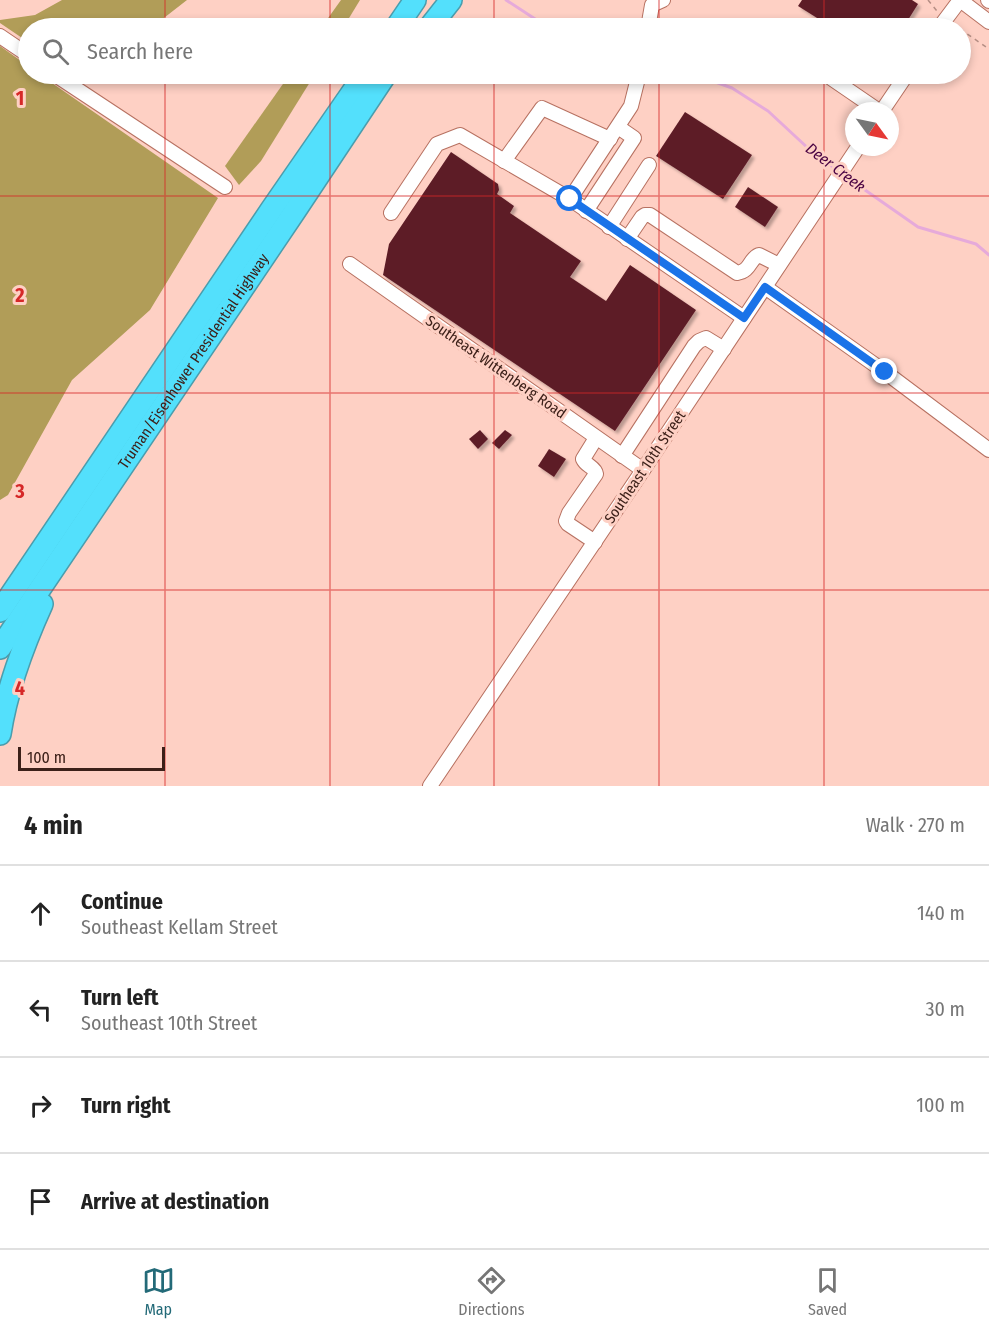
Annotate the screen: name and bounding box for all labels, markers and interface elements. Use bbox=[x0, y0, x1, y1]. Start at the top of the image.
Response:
search box bbox=[18, 18, 971, 84]
icon: search bbox=[39, 35, 72, 68]
text: Search here bbox=[87, 38, 193, 65]
text: 1 bbox=[16, 86, 24, 110]
north arrow bbox=[845, 102, 899, 156]
water label: Deer Creek bbox=[802, 139, 869, 196]
route start bbox=[556, 185, 582, 211]
street label: Truman/Eisenhower Presidential Highway bbox=[115, 250, 273, 472]
text: 2 bbox=[14, 283, 25, 307]
street label: Southeast Wittenberg Road bbox=[422, 312, 570, 422]
route end bbox=[871, 358, 897, 384]
street label: Southeast 10th Street bbox=[601, 407, 689, 527]
text: 3 bbox=[14, 479, 25, 503]
text: 4 bbox=[15, 676, 25, 700]
scale bar bbox=[18, 744, 165, 772]
text: 100 m bbox=[27, 748, 66, 767]
text: 4 min bbox=[24, 810, 83, 841]
text: Walk · 270 m bbox=[866, 813, 965, 837]
text: Continue bbox=[81, 888, 163, 915]
icon: ahead bbox=[24, 897, 57, 930]
text: 140 m bbox=[917, 901, 965, 925]
text: Southeast Kellam Street bbox=[81, 915, 278, 939]
text: Turn left bbox=[81, 984, 159, 1011]
icon: left bbox=[24, 993, 57, 1026]
text: 30 m bbox=[925, 997, 965, 1021]
text: Southeast 10th Street bbox=[81, 1011, 257, 1035]
icon: right bbox=[24, 1089, 57, 1122]
text: Turn right bbox=[81, 1092, 170, 1119]
text: 100 m bbox=[916, 1093, 965, 1117]
icon: arrive bbox=[24, 1185, 57, 1218]
text: Arrive at destination bbox=[81, 1188, 269, 1215]
tab: Map bbox=[142, 1264, 175, 1319]
tab: Directions bbox=[458, 1264, 525, 1319]
tab: Saved bbox=[808, 1264, 847, 1319]

